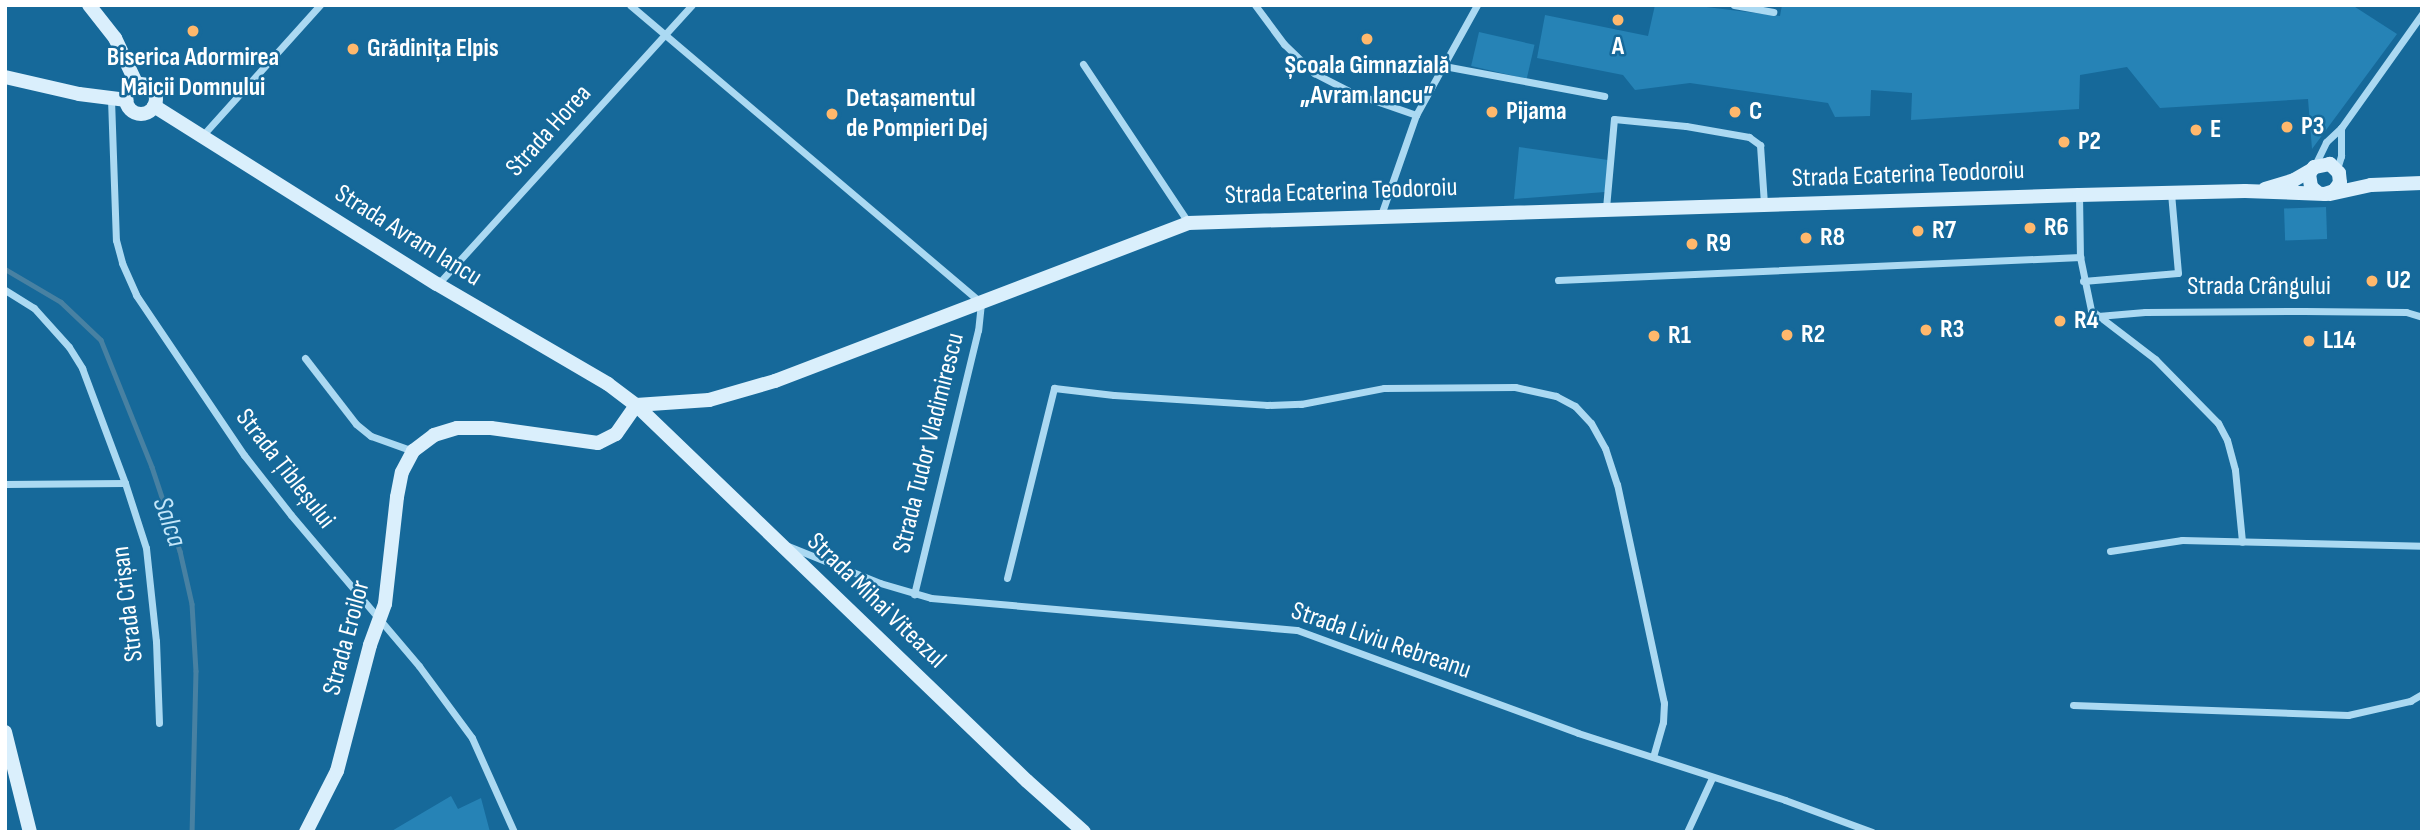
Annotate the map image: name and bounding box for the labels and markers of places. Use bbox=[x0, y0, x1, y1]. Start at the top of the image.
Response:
marker: A bbox=[1610, 12, 1626, 28]
marker: Biserica Adormirea Maicii Domnului bbox=[185, 23, 201, 39]
marker: Școala Gimnazială „Avram Iancu” bbox=[1359, 31, 1375, 47]
place label: A bbox=[1612, 31, 1624, 63]
place label: Grădinița Elpis bbox=[367, 33, 499, 65]
marker: Grădinița Elpis bbox=[345, 41, 361, 57]
place label: Biserica Adormirea Maicii Domnului bbox=[107, 42, 279, 104]
place label: Școala Gimnazială „Avram Iancu” bbox=[1285, 50, 1449, 112]
place label: Detașamentul de Pompieri Dej bbox=[846, 83, 988, 144]
place label: Pijama bbox=[1506, 96, 1567, 128]
place label: C bbox=[1749, 96, 1762, 128]
marker: Pijama bbox=[1484, 104, 1500, 120]
marker: C bbox=[1727, 104, 1743, 120]
marker: Detașamentul de Pompieri Dej bbox=[824, 106, 840, 122]
place label: P3 bbox=[2301, 111, 2324, 143]
place label: E bbox=[2210, 114, 2221, 146]
marker: P3 bbox=[2279, 119, 2295, 135]
marker: E bbox=[2188, 122, 2204, 138]
place label: P2 bbox=[2078, 126, 2101, 158]
marker: P2 bbox=[2056, 134, 2072, 150]
place label: R6 bbox=[2044, 212, 2069, 244]
place label: R7 bbox=[1932, 215, 1956, 247]
marker: R6 bbox=[2022, 220, 2038, 236]
place label: R8 bbox=[1820, 222, 1845, 254]
marker: R7 bbox=[1910, 223, 1926, 239]
place label: R9 bbox=[1706, 228, 1731, 260]
marker: R8 bbox=[1798, 230, 1814, 246]
marker: R9 bbox=[1684, 236, 1700, 252]
place label: U2 bbox=[2386, 265, 2411, 297]
marker: U2 bbox=[2364, 273, 2380, 289]
place label: R4 bbox=[2074, 305, 2099, 337]
marker: R4 bbox=[2052, 313, 2068, 329]
place label: R3 bbox=[1940, 314, 1964, 346]
place label: R2 bbox=[1801, 319, 1825, 351]
place label: R1 bbox=[1668, 320, 1691, 352]
marker: R3 bbox=[1918, 322, 1934, 338]
place label: L14 bbox=[2323, 325, 2356, 357]
marker: R2 bbox=[1779, 327, 1795, 343]
marker: R1 bbox=[1646, 328, 1662, 344]
marker: L14 bbox=[2301, 333, 2317, 349]

